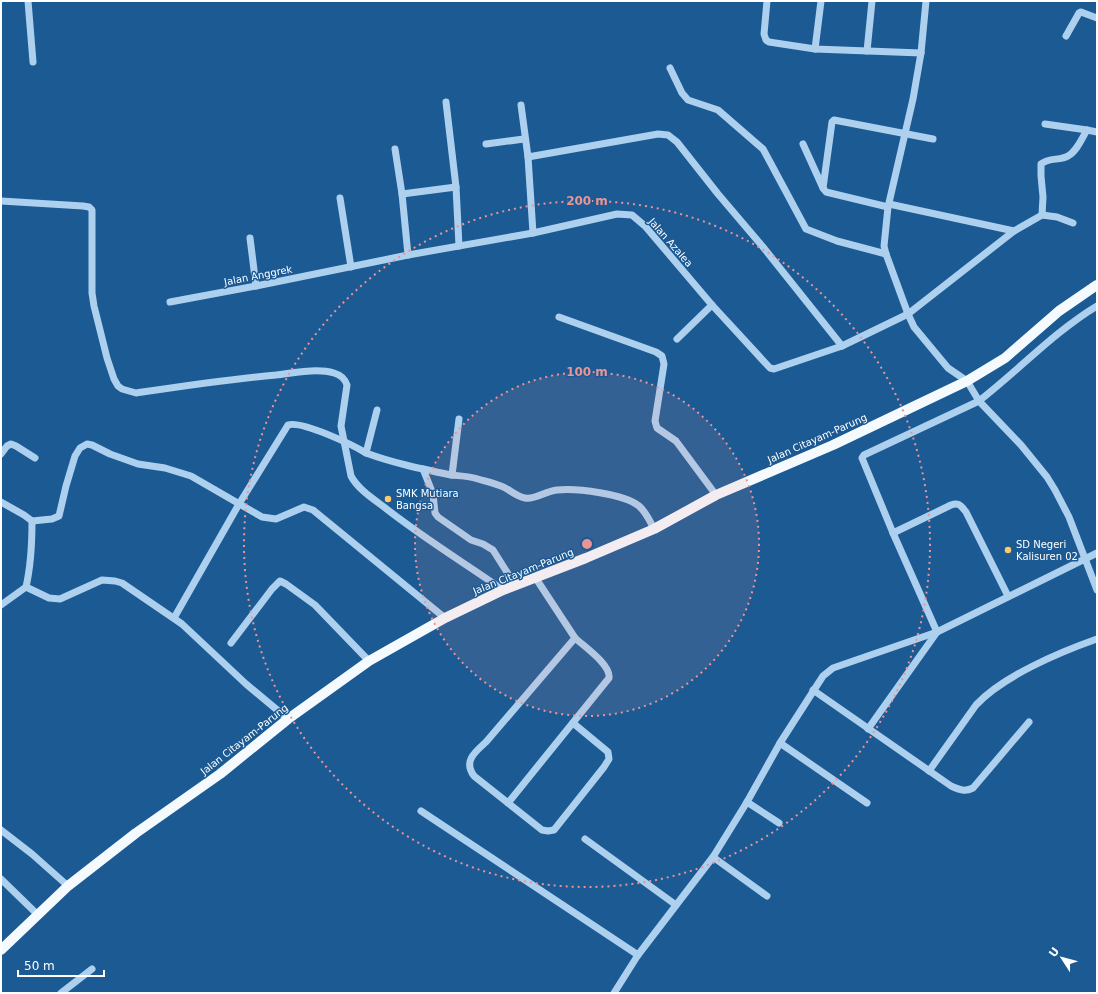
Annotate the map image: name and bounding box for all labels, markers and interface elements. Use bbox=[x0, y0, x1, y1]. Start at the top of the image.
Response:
text: 200 m bbox=[566, 194, 608, 208]
street label: Jalan Azalea bbox=[646, 215, 695, 269]
street label: Jalan Anggrek bbox=[222, 263, 293, 288]
text: 100 m bbox=[566, 365, 608, 379]
street label: Jalan Citayam-Parung bbox=[765, 412, 869, 466]
place label: SMK Mutiara Bangsa bbox=[396, 488, 459, 511]
marker: SMK Mutiara Bangsa bbox=[383, 494, 393, 504]
centre of rings bbox=[580, 537, 594, 551]
place label: SD Negeri Kalisuren 02 bbox=[1016, 539, 1078, 562]
marker: SD Negeri Kalisuren 02 bbox=[1003, 545, 1013, 555]
street label: Jalan Citayam-Parung bbox=[470, 546, 575, 597]
street label: Jalan Citayam-Parung bbox=[198, 702, 290, 777]
north arrow bbox=[1042, 938, 1082, 978]
text: U bbox=[1046, 945, 1062, 960]
scale bar bbox=[18, 952, 104, 978]
text: 50 m bbox=[24, 959, 55, 973]

